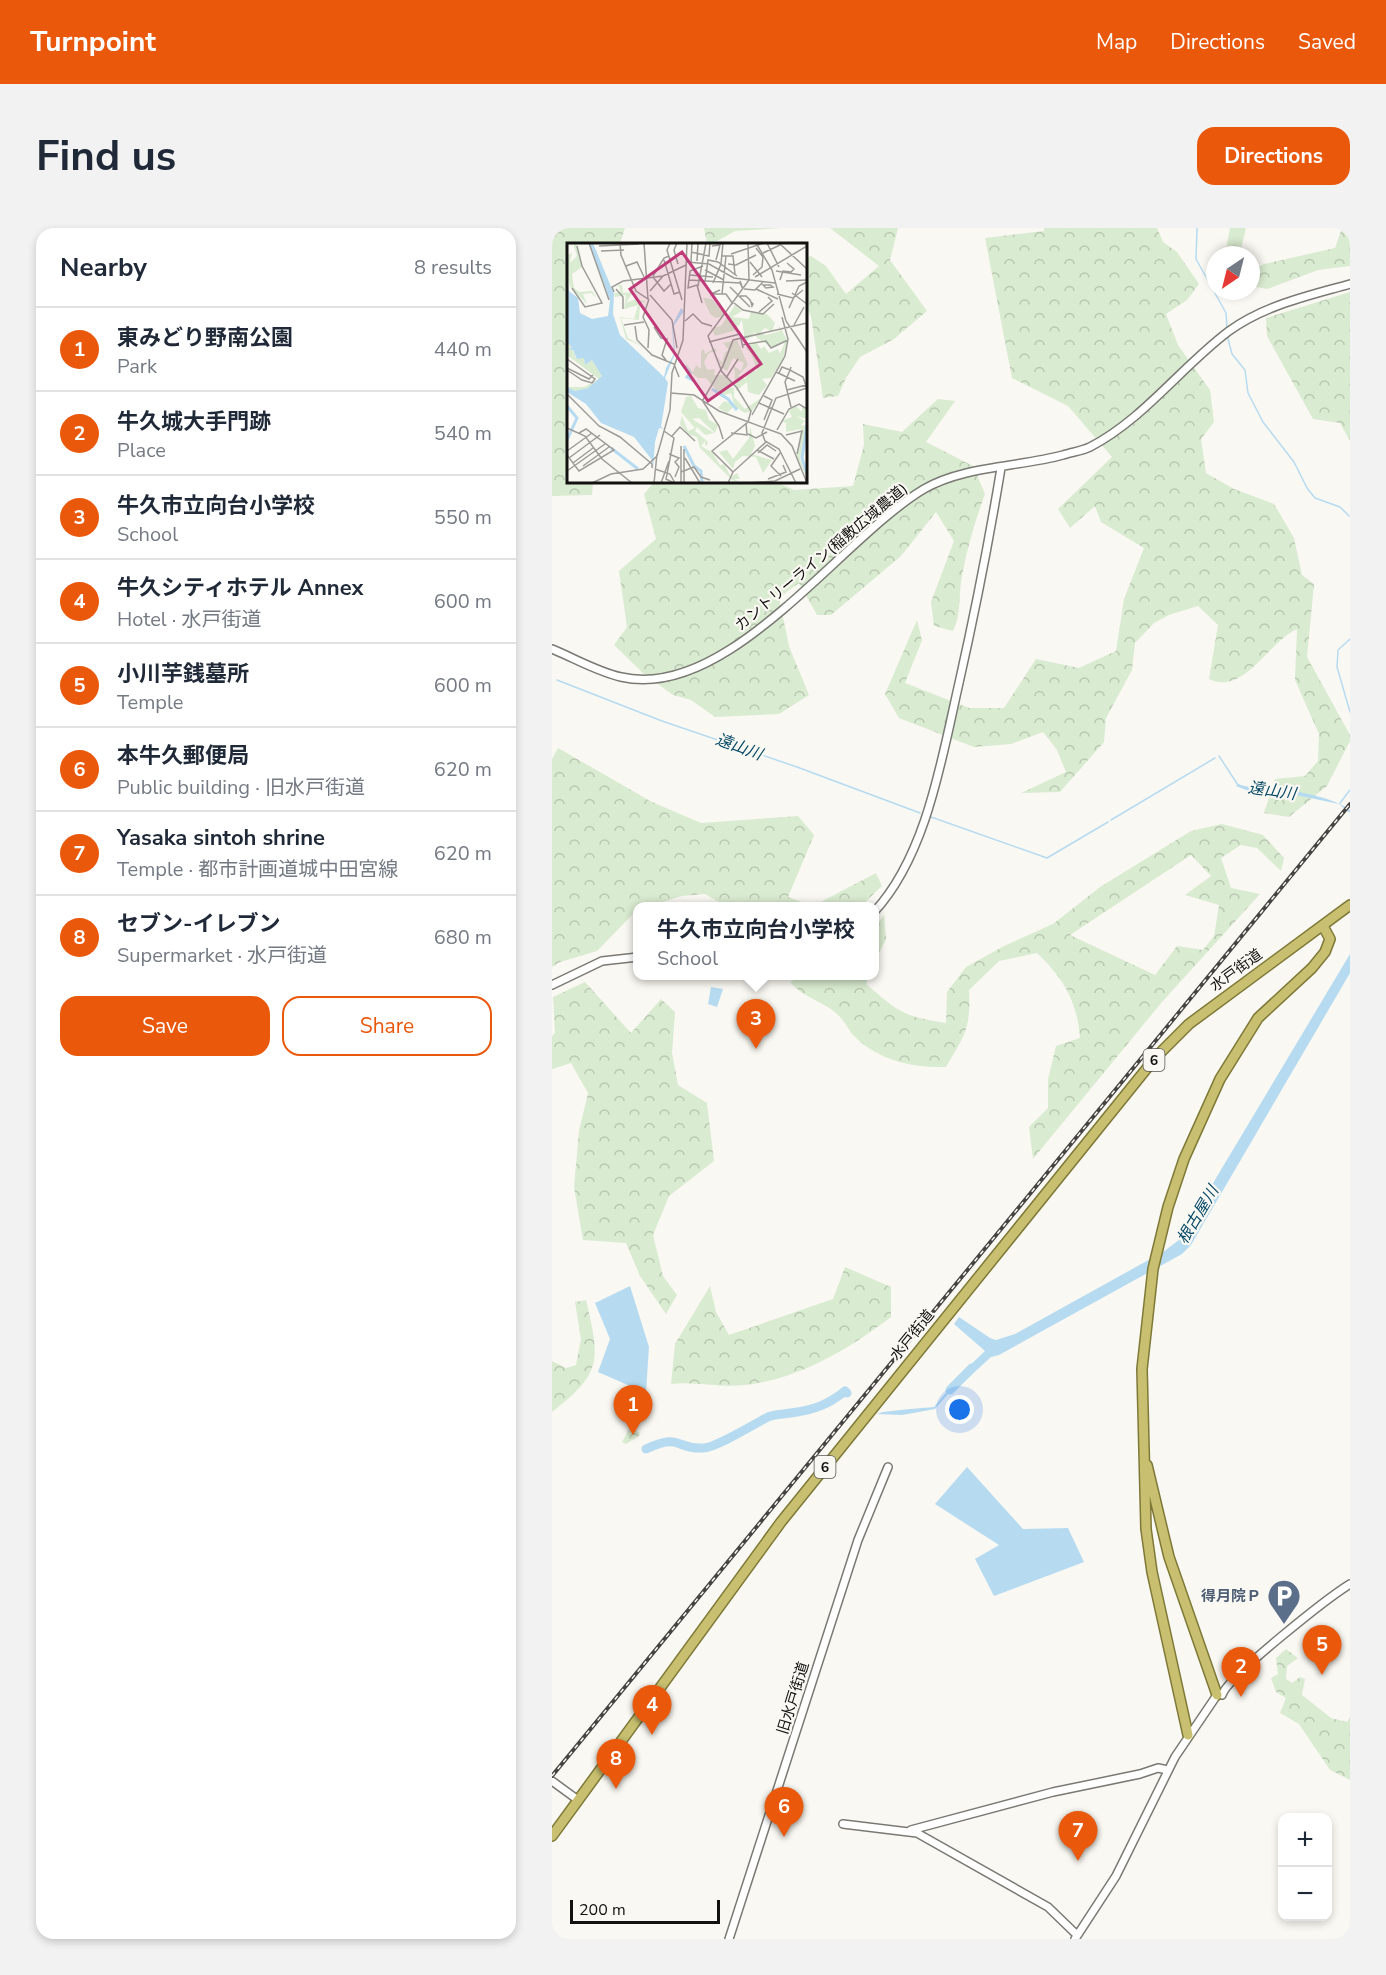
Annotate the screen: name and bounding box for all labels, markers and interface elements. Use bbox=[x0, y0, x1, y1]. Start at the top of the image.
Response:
text: Turnpoint bbox=[30, 23, 156, 61]
text: Map bbox=[1096, 28, 1137, 56]
text: Directions bbox=[1170, 28, 1265, 56]
text: Saved bbox=[1298, 28, 1356, 56]
button: Directions bbox=[1197, 127, 1350, 185]
text: Find us bbox=[36, 128, 176, 185]
inset map bbox=[567, 243, 807, 483]
north arrow bbox=[1206, 246, 1260, 300]
text: Nearby bbox=[60, 250, 147, 285]
text: 8 results bbox=[414, 254, 492, 281]
text: 東みどり野南公園 bbox=[117, 323, 293, 353]
text: 1 bbox=[74, 336, 86, 363]
text: 440 m bbox=[434, 336, 492, 363]
text: Park bbox=[117, 353, 157, 380]
text: 牛久城大手門跡 bbox=[117, 407, 271, 437]
text: 2 bbox=[74, 420, 86, 447]
text: 540 m bbox=[434, 420, 492, 447]
text: Place bbox=[117, 437, 166, 464]
street label: カントリーライン(稲敷広域農道) bbox=[730, 479, 912, 635]
text: 牛久市立向台小学校 bbox=[117, 491, 315, 521]
text: 3 bbox=[74, 504, 86, 531]
text: 550 m bbox=[434, 504, 492, 531]
text: School bbox=[117, 521, 178, 548]
text: 牛久シティホテル Annex bbox=[117, 573, 364, 603]
text: 4 bbox=[74, 588, 86, 615]
text: 600 m bbox=[434, 588, 492, 615]
text: Hotel · 水戸街道 bbox=[117, 606, 262, 633]
text: 小川芋銭墓所 bbox=[117, 659, 249, 689]
text: 5 bbox=[74, 672, 86, 699]
text: 600 m bbox=[434, 672, 492, 699]
text: Temple bbox=[117, 689, 183, 716]
water label: 遠山川 bbox=[713, 728, 767, 766]
text: 本牛久郵便局 bbox=[117, 741, 249, 771]
text: 6 bbox=[74, 756, 86, 783]
text: 620 m bbox=[434, 756, 492, 783]
text: Public building · 旧水戸街道 bbox=[117, 774, 365, 801]
water label: 遠山川 bbox=[1247, 777, 1299, 806]
text: Yasaka sintoh shrine bbox=[117, 823, 325, 853]
text: 7 bbox=[74, 840, 86, 867]
text: 620 m bbox=[434, 840, 492, 867]
text: Temple · 都市計画道城中田宮線 bbox=[117, 856, 398, 883]
popup bbox=[633, 902, 879, 980]
text: セブン-イレブン bbox=[117, 909, 281, 939]
text: 牛久市立向台小学校 bbox=[657, 915, 855, 945]
text: 8 bbox=[74, 924, 86, 951]
text: 680 m bbox=[434, 924, 492, 951]
text: Supermarket · 水戸街道 bbox=[117, 942, 327, 969]
street label: 水戸街道 bbox=[1206, 944, 1266, 996]
text: School bbox=[657, 945, 718, 972]
button: Save bbox=[60, 996, 270, 1056]
button: Share bbox=[282, 996, 492, 1056]
pin: 3 bbox=[736, 1000, 776, 1049]
road number: 6 bbox=[1144, 1049, 1164, 1071]
water label: 根古屋川 bbox=[1172, 1180, 1225, 1248]
street label: 水戸街道 bbox=[885, 1305, 939, 1365]
pin: 1 bbox=[614, 1386, 652, 1435]
your location bbox=[945, 1395, 974, 1424]
road number: 6 bbox=[814, 1456, 836, 1478]
parking icon: 得月院Ｐ bbox=[1266, 1578, 1302, 1625]
place label: 得月院Ｐ bbox=[1201, 1586, 1261, 1606]
pin: 5 bbox=[1302, 1626, 1342, 1675]
pin: 2 bbox=[1222, 1648, 1260, 1697]
street label: 旧水戸街道 bbox=[772, 1659, 814, 1737]
pin: 4 bbox=[632, 1686, 672, 1735]
pin: 8 bbox=[596, 1740, 636, 1789]
pin: 6 bbox=[764, 1788, 804, 1837]
pin: 7 bbox=[1058, 1812, 1098, 1861]
map controls bbox=[1278, 1813, 1332, 1921]
button: + bbox=[1278, 1813, 1332, 1867]
button: − bbox=[1278, 1867, 1332, 1921]
scale bar bbox=[570, 1897, 720, 1924]
text: 200 m bbox=[579, 1899, 626, 1921]

